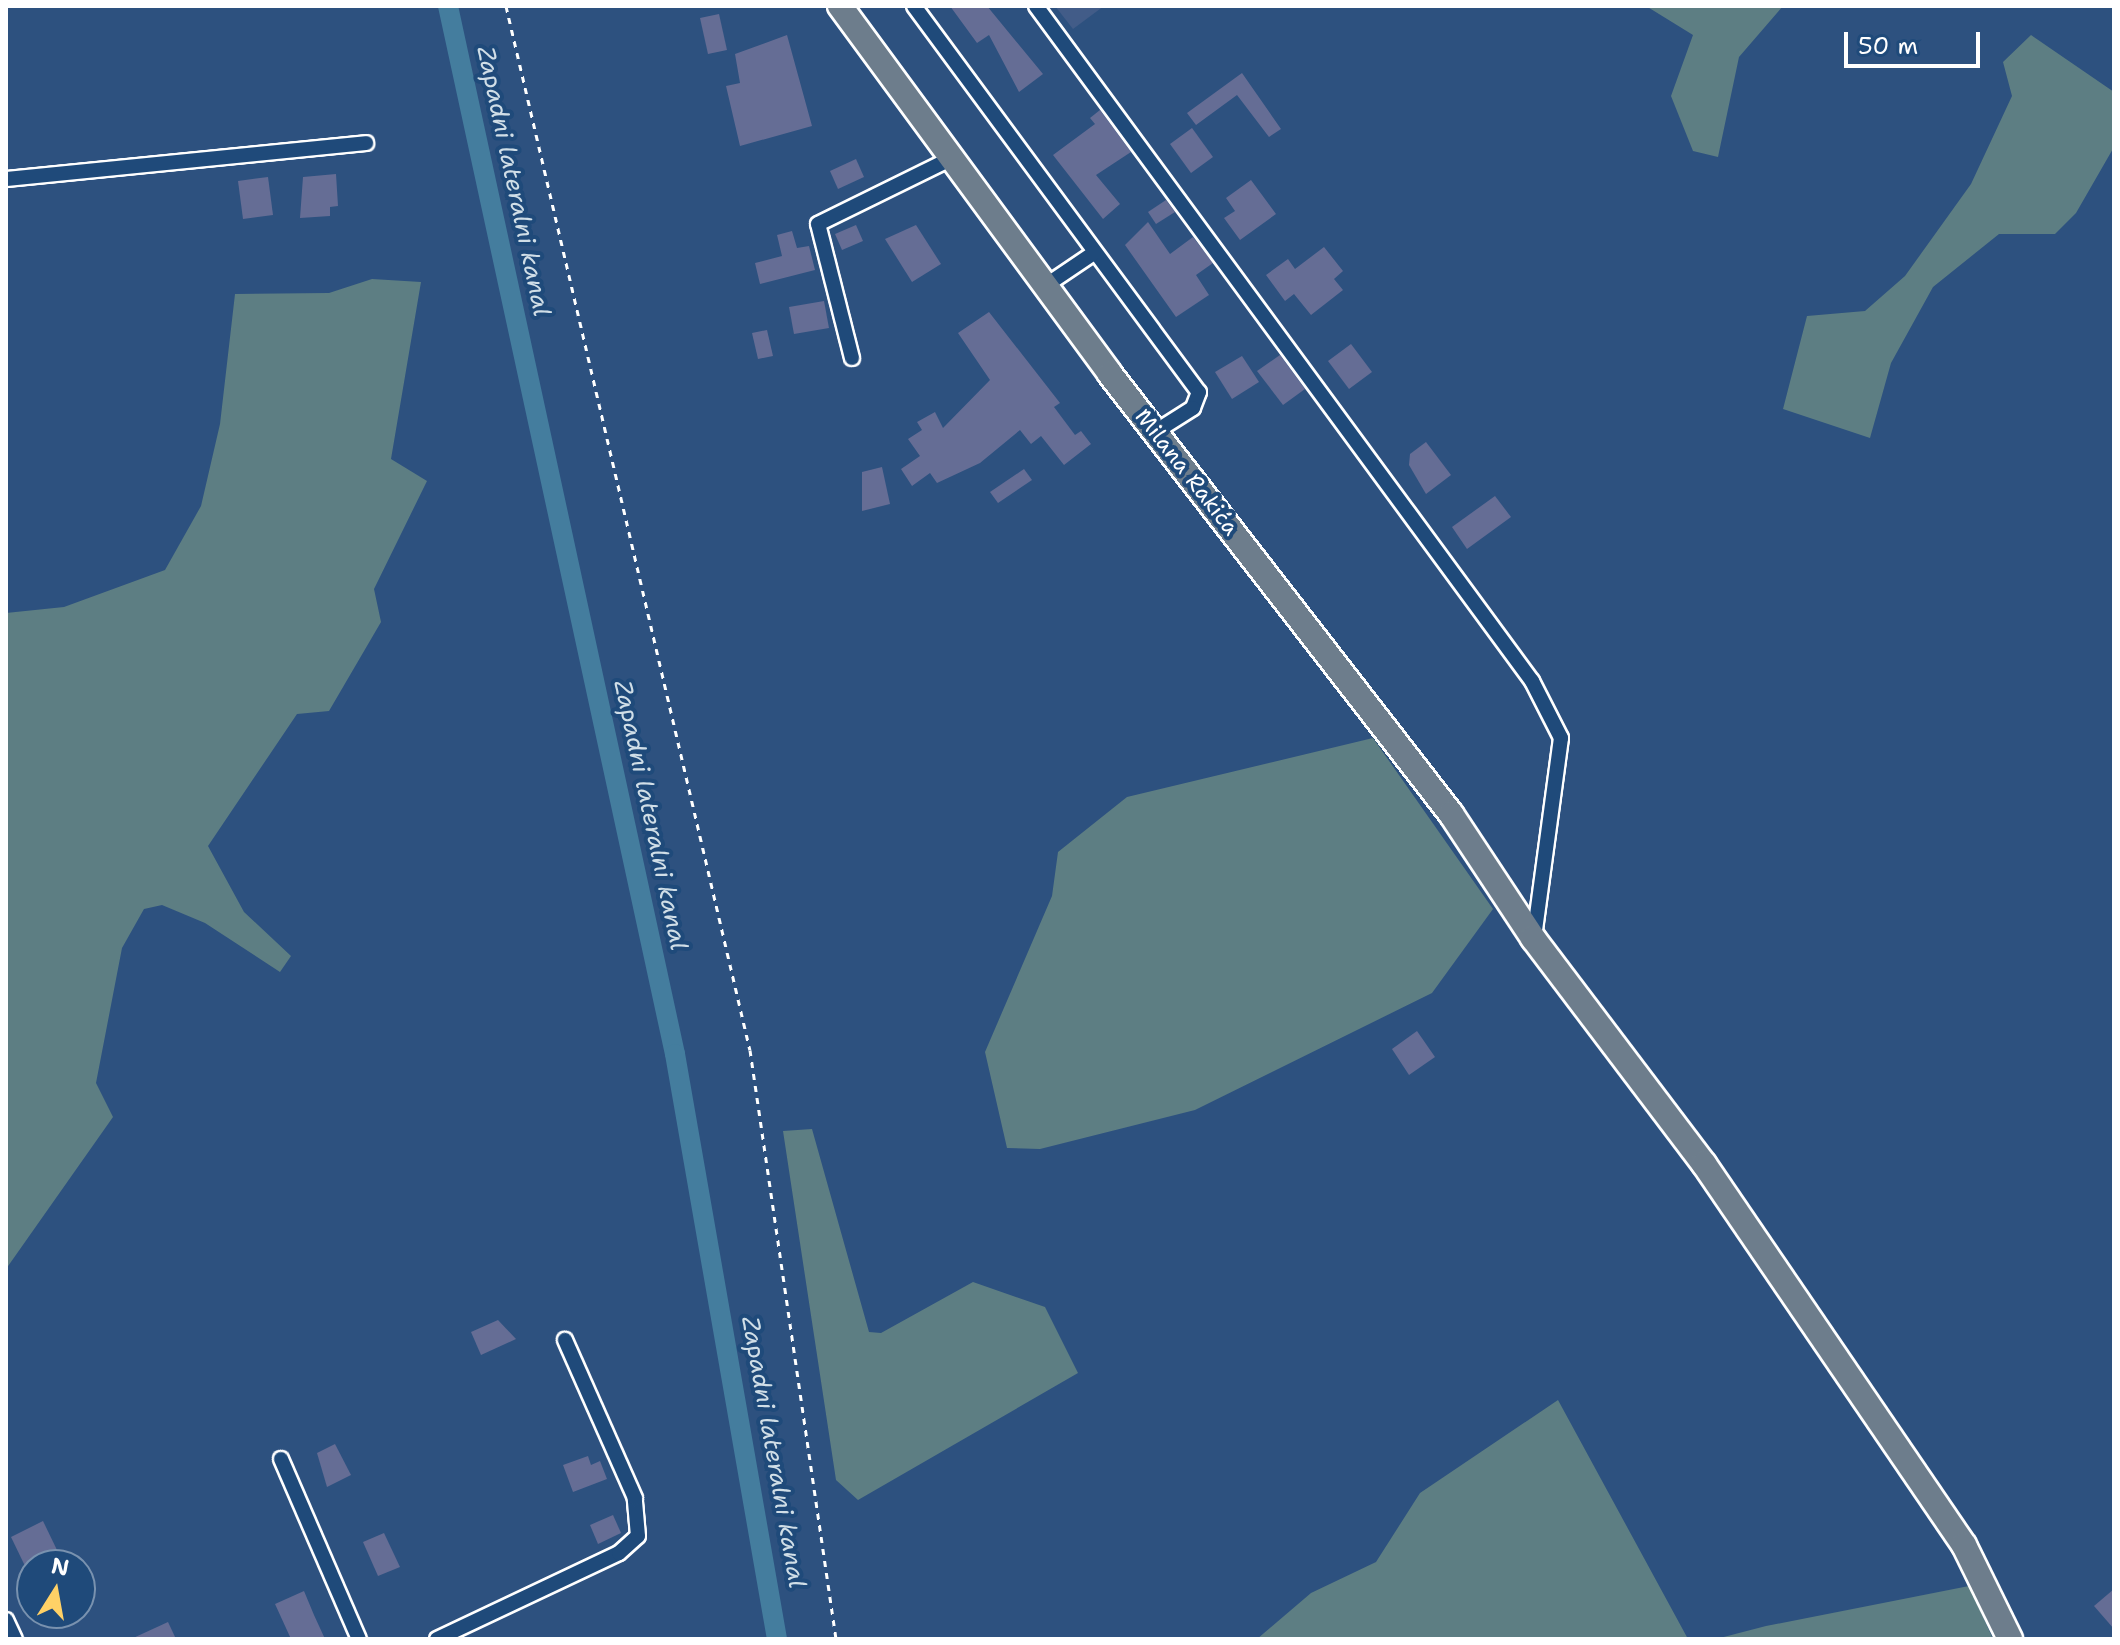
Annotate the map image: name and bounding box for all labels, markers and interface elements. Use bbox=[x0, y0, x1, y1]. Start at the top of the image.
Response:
scale bar bbox=[1848, 16, 1984, 66]
text: 50 m bbox=[1858, 30, 1918, 62]
water label: Zapadni lateralni kanal bbox=[470, 43, 556, 319]
street label: Milana Rakića bbox=[1130, 404, 1244, 540]
water label: Zapadni lateralni kanal bbox=[607, 677, 693, 953]
water label: Zapadni lateralni kanal bbox=[735, 1314, 811, 1590]
north arrow bbox=[16, 1549, 96, 1629]
text: N bbox=[49, 1551, 72, 1583]

